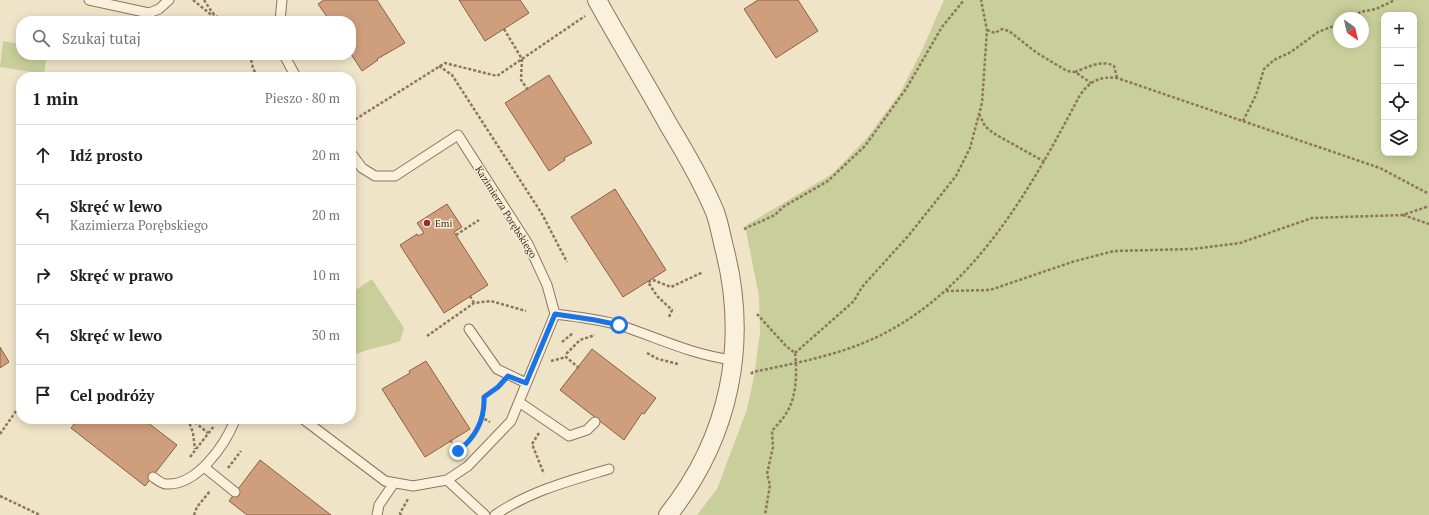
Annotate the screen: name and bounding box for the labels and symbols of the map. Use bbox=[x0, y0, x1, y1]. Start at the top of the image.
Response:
north arrow bbox=[1333, 12, 1369, 48]
street label: Kazimierza Porębskiego bbox=[472, 164, 540, 261]
place label: Emi bbox=[435, 217, 452, 230]
marker: Emi bbox=[422, 218, 432, 228]
route start bbox=[610, 316, 628, 334]
route end bbox=[449, 442, 467, 460]

